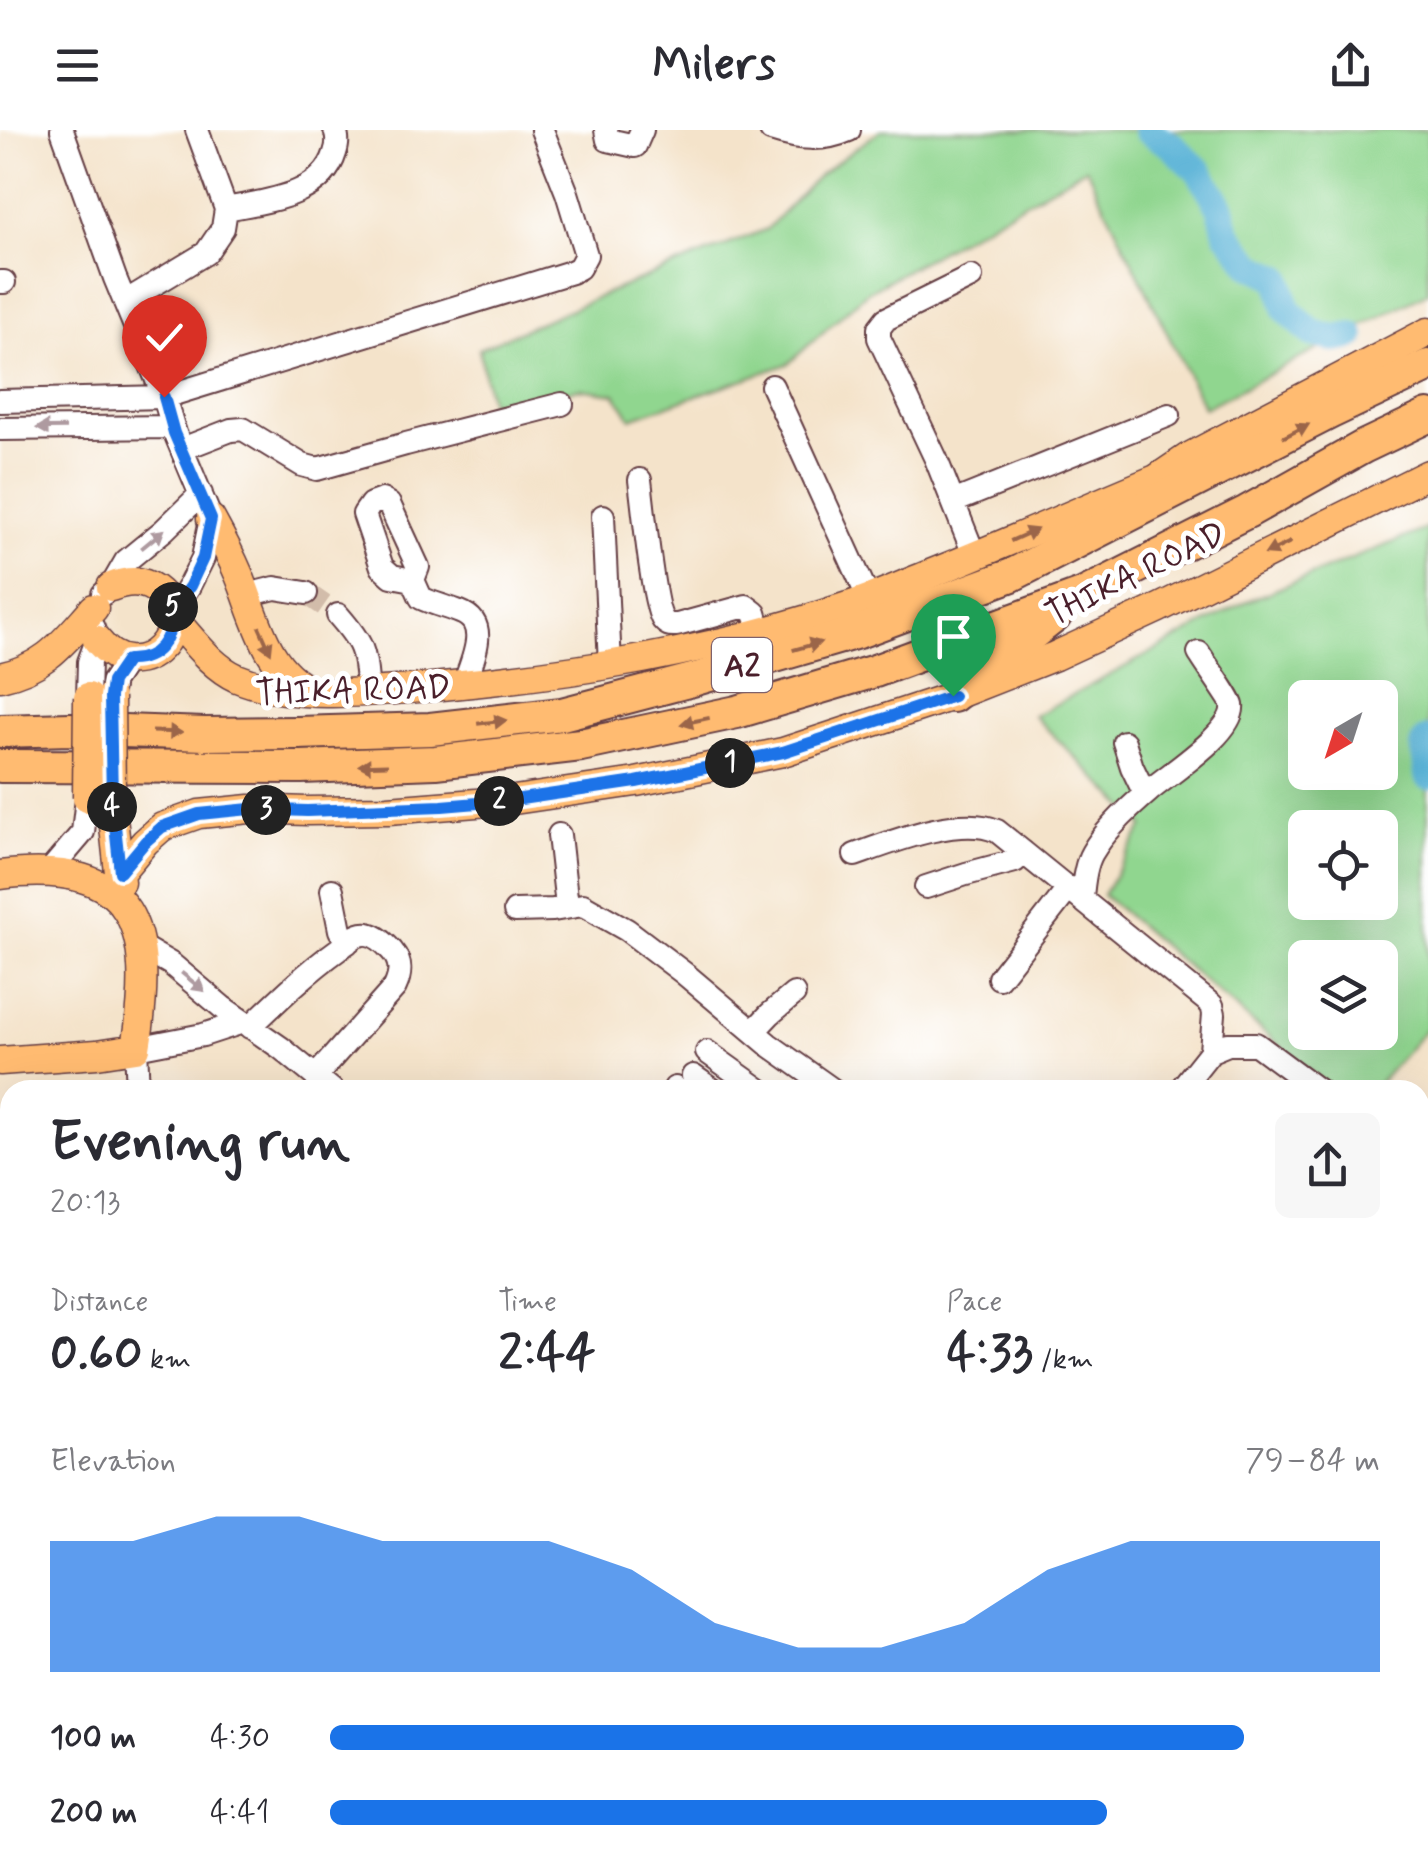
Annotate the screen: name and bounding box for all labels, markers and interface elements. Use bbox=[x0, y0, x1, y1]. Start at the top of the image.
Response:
text: Milers bbox=[652, 36, 776, 95]
icon: menu bbox=[50, 38, 105, 93]
icon: share bbox=[1323, 38, 1378, 93]
pin bbox=[122, 295, 207, 398]
icon: check bbox=[137, 310, 192, 365]
one-way arrow bbox=[35, 421, 67, 437]
one-way arrow bbox=[1281, 423, 1310, 440]
street label: THIKA ROAD bbox=[1038, 511, 1234, 638]
one-way arrow bbox=[1009, 527, 1039, 543]
one-way arrow bbox=[140, 529, 166, 550]
one-way arrow bbox=[1263, 540, 1292, 557]
pin: 5 bbox=[148, 582, 198, 632]
text: 5 bbox=[165, 588, 181, 625]
pin bbox=[911, 594, 996, 697]
icon: arrive bbox=[926, 609, 981, 664]
one-way arrow bbox=[257, 625, 273, 654]
road number: A2 bbox=[712, 638, 772, 692]
one-way arrow bbox=[792, 638, 823, 654]
street label: THIKA ROAD bbox=[255, 665, 452, 717]
north arrow bbox=[1288, 680, 1398, 790]
map controls bbox=[1288, 680, 1398, 1050]
one-way arrow bbox=[477, 714, 508, 730]
one-way arrow bbox=[679, 714, 710, 729]
one-way arrow bbox=[152, 725, 184, 741]
pin: 1 bbox=[705, 738, 755, 788]
text: 1 bbox=[724, 744, 736, 781]
one-way arrow bbox=[357, 757, 389, 773]
pin: 2 bbox=[474, 776, 524, 826]
pin: 4 bbox=[87, 782, 137, 832]
text: 2 bbox=[492, 782, 506, 819]
pin: 3 bbox=[241, 785, 291, 835]
text: 4 bbox=[104, 788, 120, 825]
text: 3 bbox=[260, 791, 272, 828]
button: locate bbox=[1288, 810, 1398, 920]
button: layers bbox=[1288, 940, 1398, 1050]
one-way arrow bbox=[181, 971, 206, 992]
text: Evening run bbox=[50, 1108, 350, 1180]
button: share bbox=[1275, 1113, 1380, 1218]
text: 20:13 bbox=[50, 1182, 120, 1224]
text: Distance bbox=[50, 1284, 148, 1321]
text: Time bbox=[498, 1284, 557, 1321]
text: Pace bbox=[947, 1284, 1002, 1321]
text: 0.60 bbox=[50, 1321, 143, 1387]
text: 2:44 bbox=[498, 1321, 596, 1387]
text: 4:33 bbox=[947, 1321, 1033, 1387]
text: km bbox=[143, 1342, 191, 1379]
text: /km bbox=[1033, 1342, 1093, 1379]
text: Elevation bbox=[50, 1440, 176, 1482]
text: 79–84 m bbox=[1245, 1440, 1380, 1482]
text: 100 m bbox=[50, 1717, 136, 1759]
text: 4:30 bbox=[210, 1717, 270, 1759]
text: 200 m bbox=[50, 1792, 137, 1834]
text: 4:41 bbox=[210, 1792, 270, 1834]

